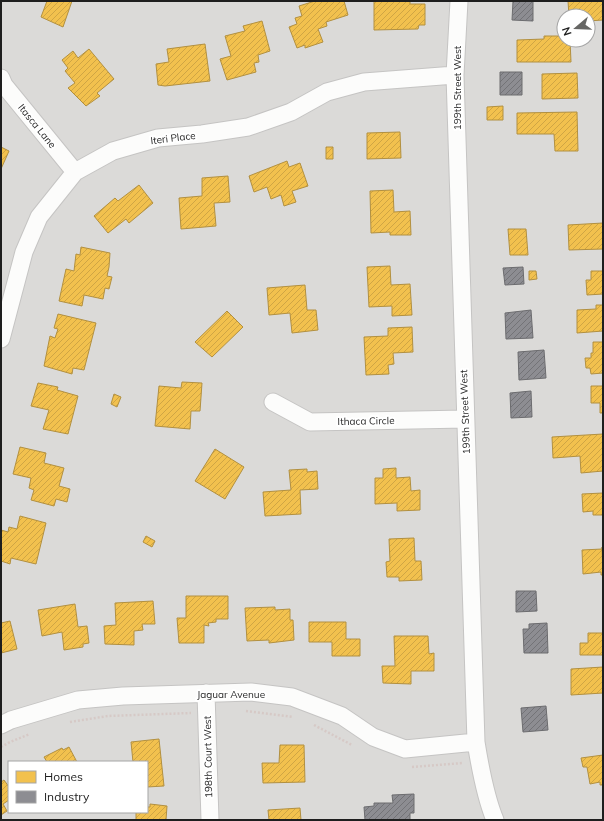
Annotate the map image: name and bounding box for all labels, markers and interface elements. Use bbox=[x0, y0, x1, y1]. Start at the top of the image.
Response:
north arrow bbox=[556, 8, 596, 48]
text: N bbox=[559, 25, 575, 37]
street label: 199th Street West bbox=[451, 45, 464, 130]
street label: Itasca Lane bbox=[15, 101, 59, 151]
street label: Iteri Place bbox=[150, 129, 196, 147]
street label: 199th Street West bbox=[457, 369, 473, 455]
street label: Ithaca Circle bbox=[337, 414, 395, 428]
street label: Jaguar Avenue bbox=[197, 688, 265, 701]
street label: 198th Court West bbox=[201, 715, 215, 798]
legend bbox=[8, 761, 148, 813]
text: Homes bbox=[44, 769, 83, 784]
text: Industry bbox=[44, 789, 90, 804]

